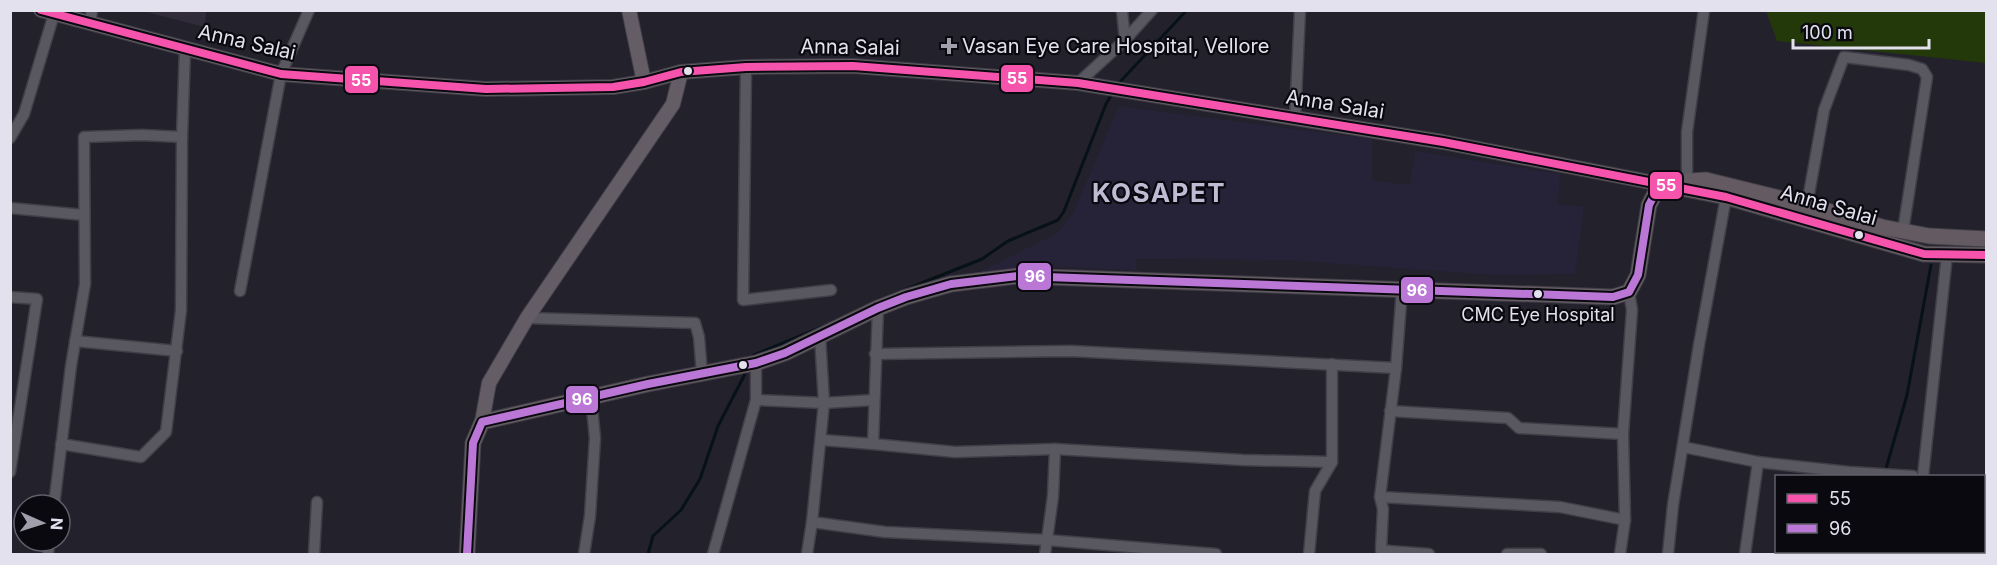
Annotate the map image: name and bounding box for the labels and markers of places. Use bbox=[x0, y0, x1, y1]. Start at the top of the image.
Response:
place label: Vasan Eye Care Hospital, Vellore bbox=[962, 34, 1269, 58]
marker: Vasan Eye Care Hospital, Vellore bbox=[940, 37, 958, 55]
unlabelled marker bbox=[682, 65, 694, 77]
unlabelled marker bbox=[1853, 229, 1865, 241]
marker: CMC Eye Hospital bbox=[1532, 288, 1544, 300]
place label: CMC Eye Hospital bbox=[1461, 304, 1615, 325]
unlabelled marker bbox=[737, 359, 749, 371]

